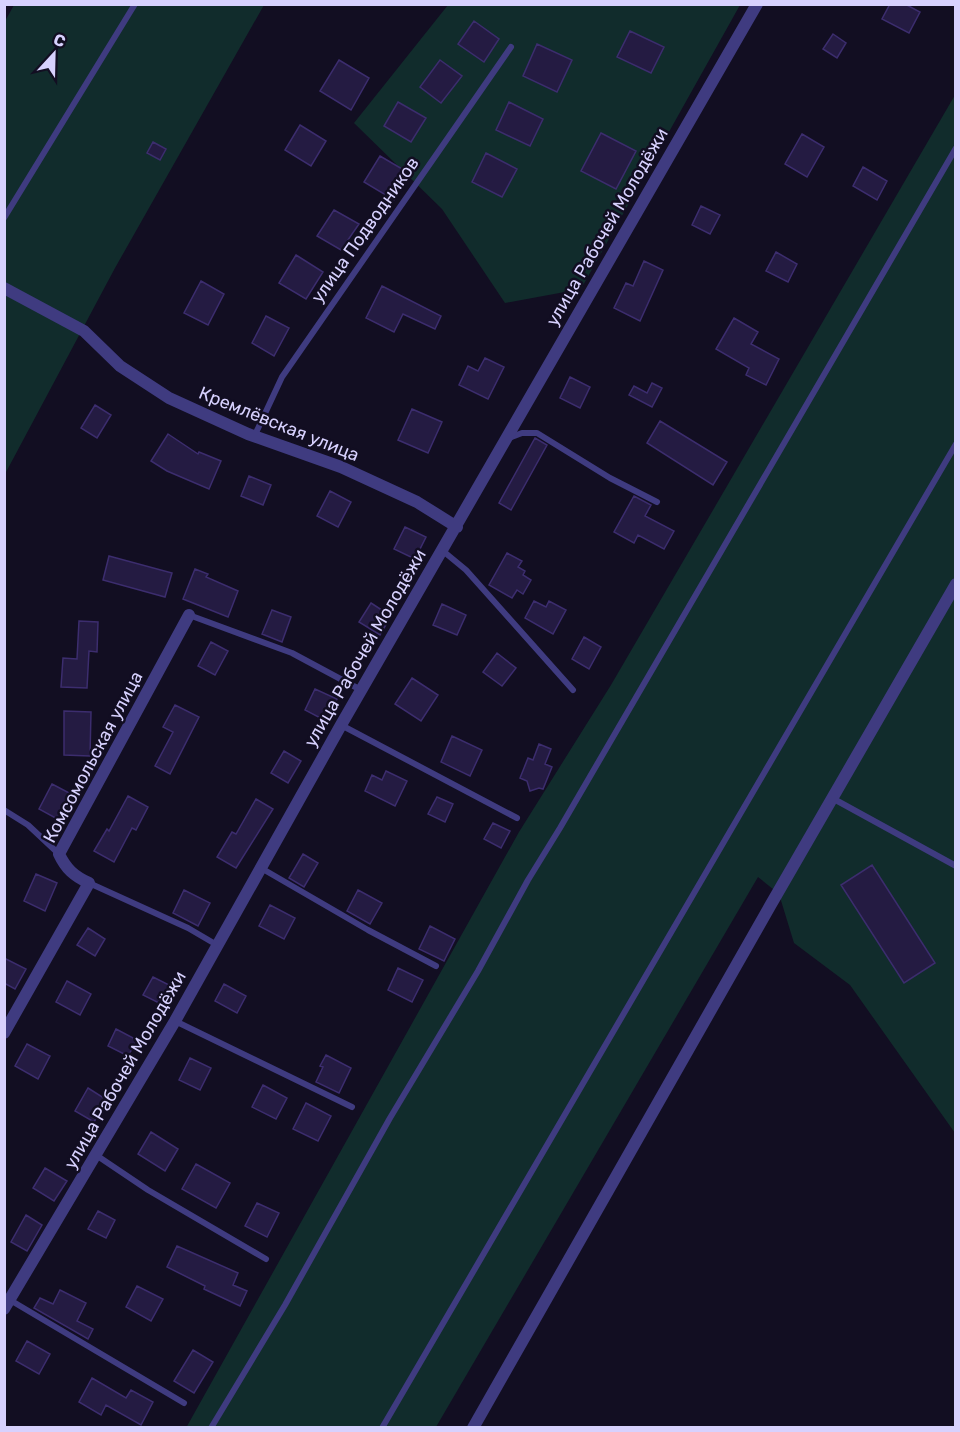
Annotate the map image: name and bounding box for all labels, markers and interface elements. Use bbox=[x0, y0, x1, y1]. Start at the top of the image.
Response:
north arrow bbox=[24, 24, 84, 84]
text: С bbox=[51, 30, 68, 51]
street label: улица Рабочей Молодёжи bbox=[541, 124, 673, 330]
street label: улица Подводников bbox=[306, 153, 424, 307]
street label: Кремлёвская улица bbox=[196, 382, 362, 466]
street label: улица Рабочей Молодёжи bbox=[299, 545, 431, 751]
street label: Комсомольская улица bbox=[38, 667, 148, 847]
street label: улица Рабочей Молодёжи bbox=[59, 967, 191, 1173]

